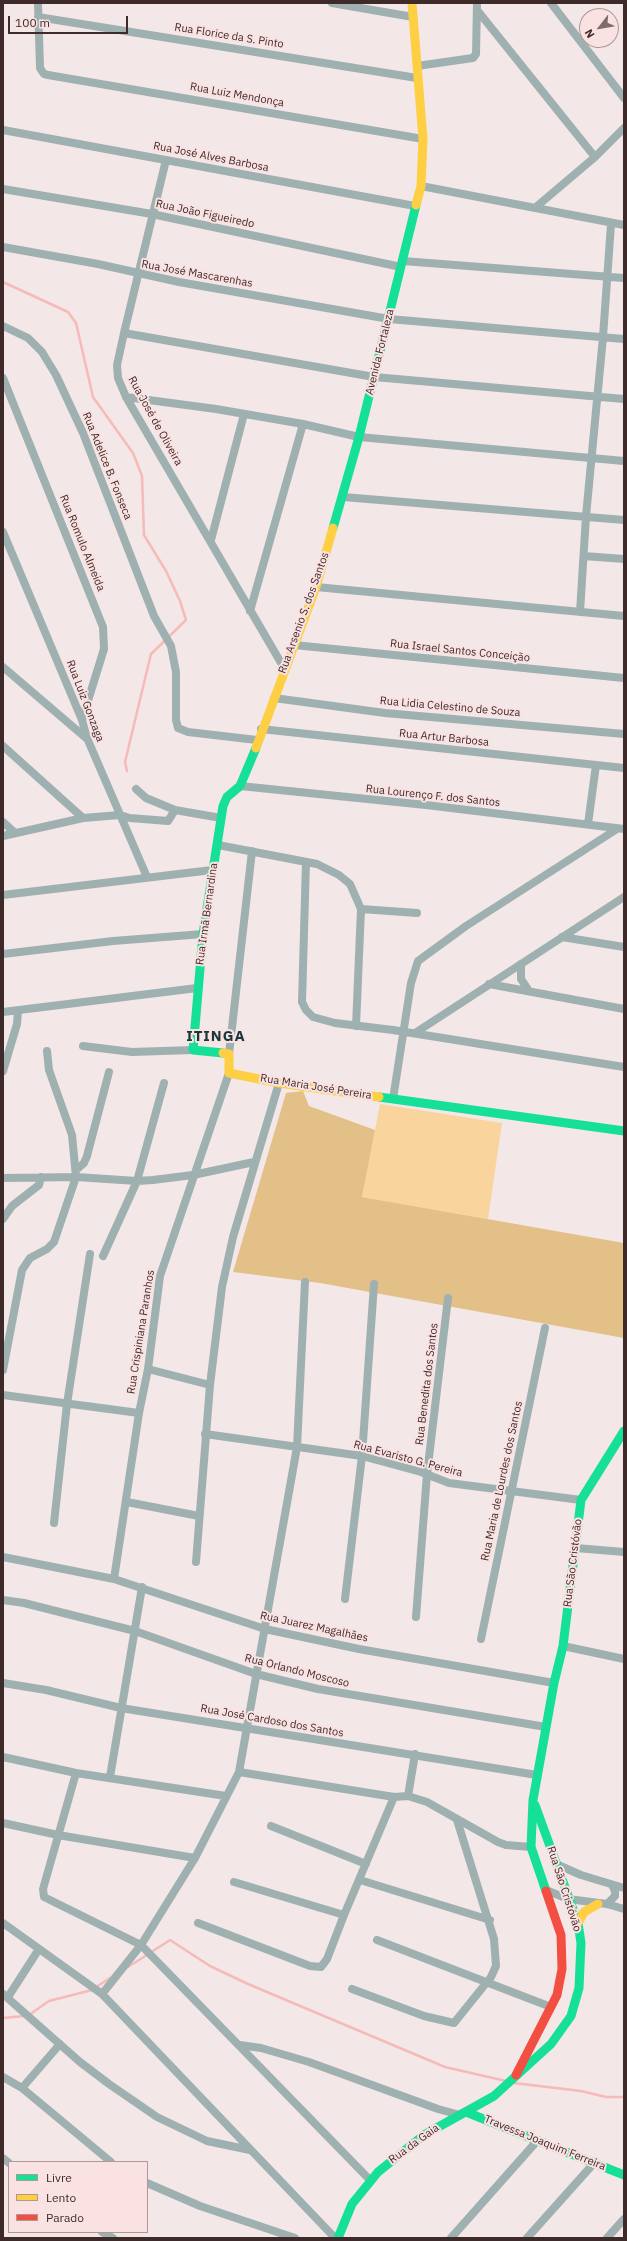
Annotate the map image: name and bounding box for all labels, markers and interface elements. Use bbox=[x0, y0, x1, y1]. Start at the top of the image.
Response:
scale bar bbox=[10, 8, 130, 34]
north arrow bbox=[579, 8, 619, 48]
text: 100 m bbox=[15, 15, 50, 30]
street label: Rua Florice da S. Pinto bbox=[173, 21, 285, 51]
text: N bbox=[582, 27, 598, 41]
street label: Rua Luiz Mendonça bbox=[189, 80, 285, 110]
street label: Rua José Alves Barbosa bbox=[152, 139, 270, 175]
street label: Rua João Figueiredo bbox=[155, 197, 255, 231]
street label: Rua José Mascarenhas bbox=[140, 258, 254, 290]
street label: Avenida Fortaleza bbox=[363, 308, 397, 396]
street label: Rua José de Oliveira bbox=[125, 374, 185, 468]
street label: Rua Adelice B. Fonseca bbox=[79, 410, 135, 522]
street label: Rua Romulo Almeida bbox=[57, 493, 107, 593]
street label: Rua Arsenio S. dos Santos bbox=[276, 550, 332, 676]
street label: Rua Israel Santos Conceição bbox=[389, 637, 531, 665]
street label: Rua Luiz Gonzaga bbox=[63, 658, 107, 744]
street label: Rua Lidia Celestino de Souza bbox=[379, 694, 521, 720]
street label: Rua Artur Barbosa bbox=[398, 727, 490, 749]
street label: Rua Lourenço F. dos Santos bbox=[365, 782, 501, 810]
street label: Rua Irmã Bernardina bbox=[193, 862, 221, 966]
district label: ITINGA bbox=[186, 1028, 246, 1046]
street label: Rua Maria José Pereira bbox=[259, 1072, 373, 1102]
street label: Rua Crispiniana Paranhos bbox=[125, 1269, 157, 1395]
street label: Rua Benedita dos Santos bbox=[413, 1322, 441, 1446]
street label: Rua Maria de Lourdes dos Santos bbox=[479, 1400, 525, 1562]
street label: Rua Evaristo G. Pereira bbox=[352, 1438, 464, 1480]
street label: Rua São Cristóvão bbox=[561, 1518, 585, 1608]
street label: Rua Juarez Magalhães bbox=[259, 1609, 369, 1645]
street label: Rua Orlando Moscoso bbox=[243, 1652, 351, 1690]
street label: Rua José Cardoso dos Santos bbox=[199, 1702, 345, 1740]
street label: Rua São Cristóvão bbox=[544, 1845, 584, 1933]
street label: Travessa Joaquim Ferreira bbox=[482, 2113, 608, 2173]
street label: Rua da Gaia bbox=[386, 2121, 442, 2167]
legend bbox=[8, 2161, 148, 2233]
text: Livre bbox=[46, 2170, 72, 2185]
text: Lento bbox=[46, 2190, 76, 2205]
text: Parado bbox=[46, 2210, 84, 2225]

